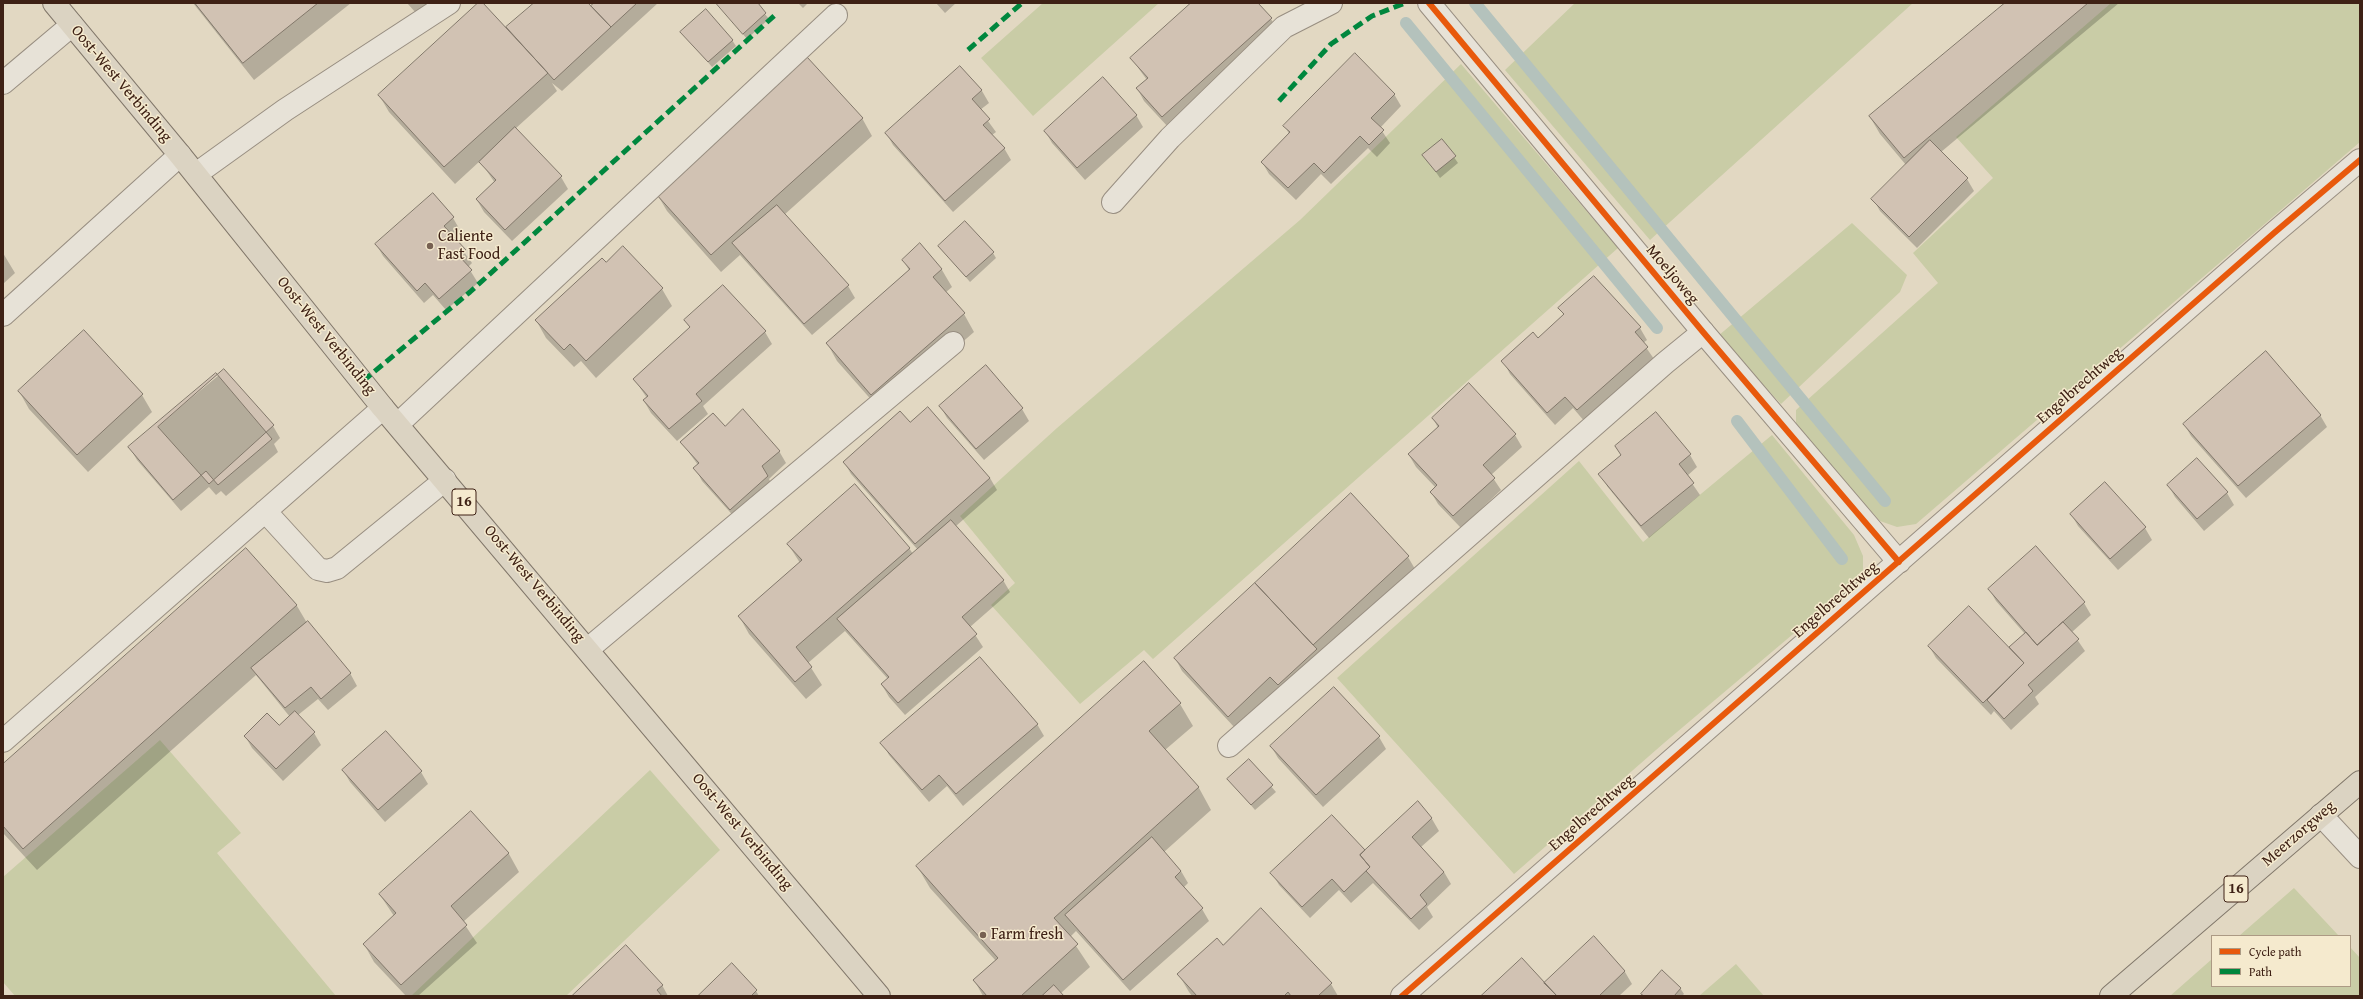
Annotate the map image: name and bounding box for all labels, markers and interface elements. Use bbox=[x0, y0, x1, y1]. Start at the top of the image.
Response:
street label: Oost-West Verbinding bbox=[66, 22, 176, 146]
place label: Caliente Fast Food bbox=[438, 227, 500, 265]
marker: Caliente Fast Food bbox=[425, 241, 435, 251]
street label: Moeljoweg bbox=[1642, 241, 1702, 309]
street label: Oost-West Verbinding bbox=[272, 273, 380, 399]
street label: Engelbrechtweg bbox=[2033, 344, 2127, 428]
road number: 16 bbox=[452, 489, 476, 515]
street label: Oost-West Verbinding bbox=[479, 522, 589, 646]
street label: Engelbrechtweg bbox=[1789, 558, 1883, 642]
street label: Oost-West Verbinding bbox=[687, 770, 797, 894]
street label: Engelbrechtweg bbox=[1545, 771, 1639, 855]
street label: Meerzorgweg bbox=[2258, 797, 2340, 871]
road number: 16 bbox=[2224, 876, 2248, 902]
place label: Farm fresh bbox=[991, 925, 1063, 945]
marker: Farm fresh bbox=[978, 930, 988, 940]
legend bbox=[2211, 935, 2351, 987]
text: Cycle path bbox=[2249, 943, 2301, 960]
text: Path bbox=[2249, 963, 2272, 980]

